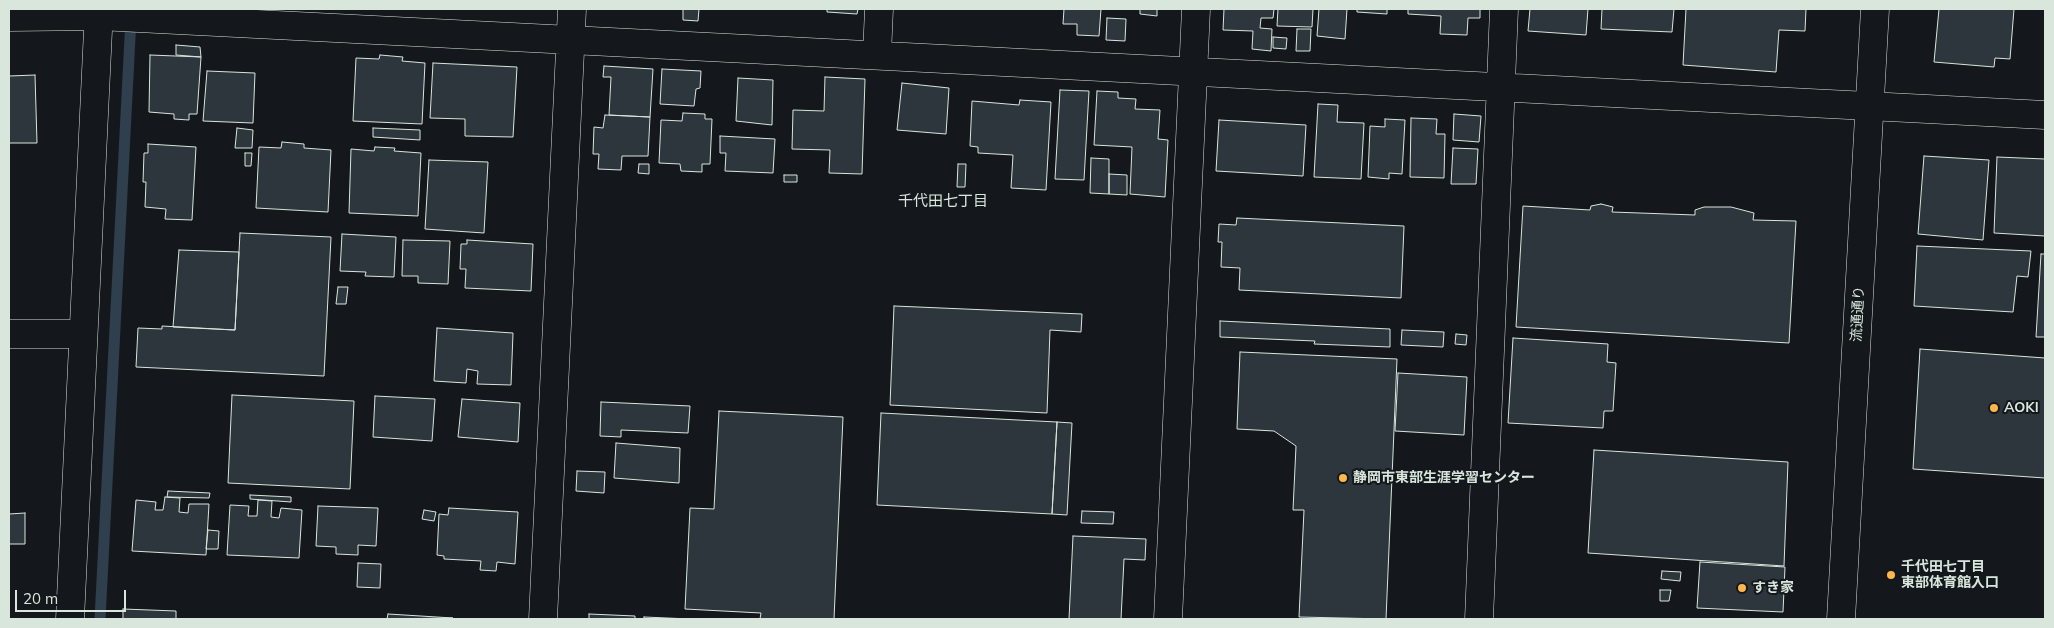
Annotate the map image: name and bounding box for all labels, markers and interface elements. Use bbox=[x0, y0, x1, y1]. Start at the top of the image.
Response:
district label: 千代田七丁目 bbox=[898, 192, 988, 210]
street label: 流通通り bbox=[1848, 286, 1868, 342]
place label: AOKI bbox=[2004, 400, 2039, 416]
marker: AOKI bbox=[1988, 402, 2000, 414]
place label: 静岡市東部生涯学習センター bbox=[1353, 470, 1535, 486]
marker: 静岡市東部生涯学習センター bbox=[1337, 472, 1349, 484]
place label: 千代田七丁目 東部体育館入口 bbox=[1901, 559, 1999, 592]
marker: 千代田七丁目 東部体育館入口 bbox=[1885, 569, 1897, 581]
scale bar bbox=[18, 580, 129, 612]
place label: すき家 bbox=[1752, 580, 1794, 596]
marker: すき家 bbox=[1736, 582, 1748, 594]
text: 20 m bbox=[23, 589, 58, 608]

